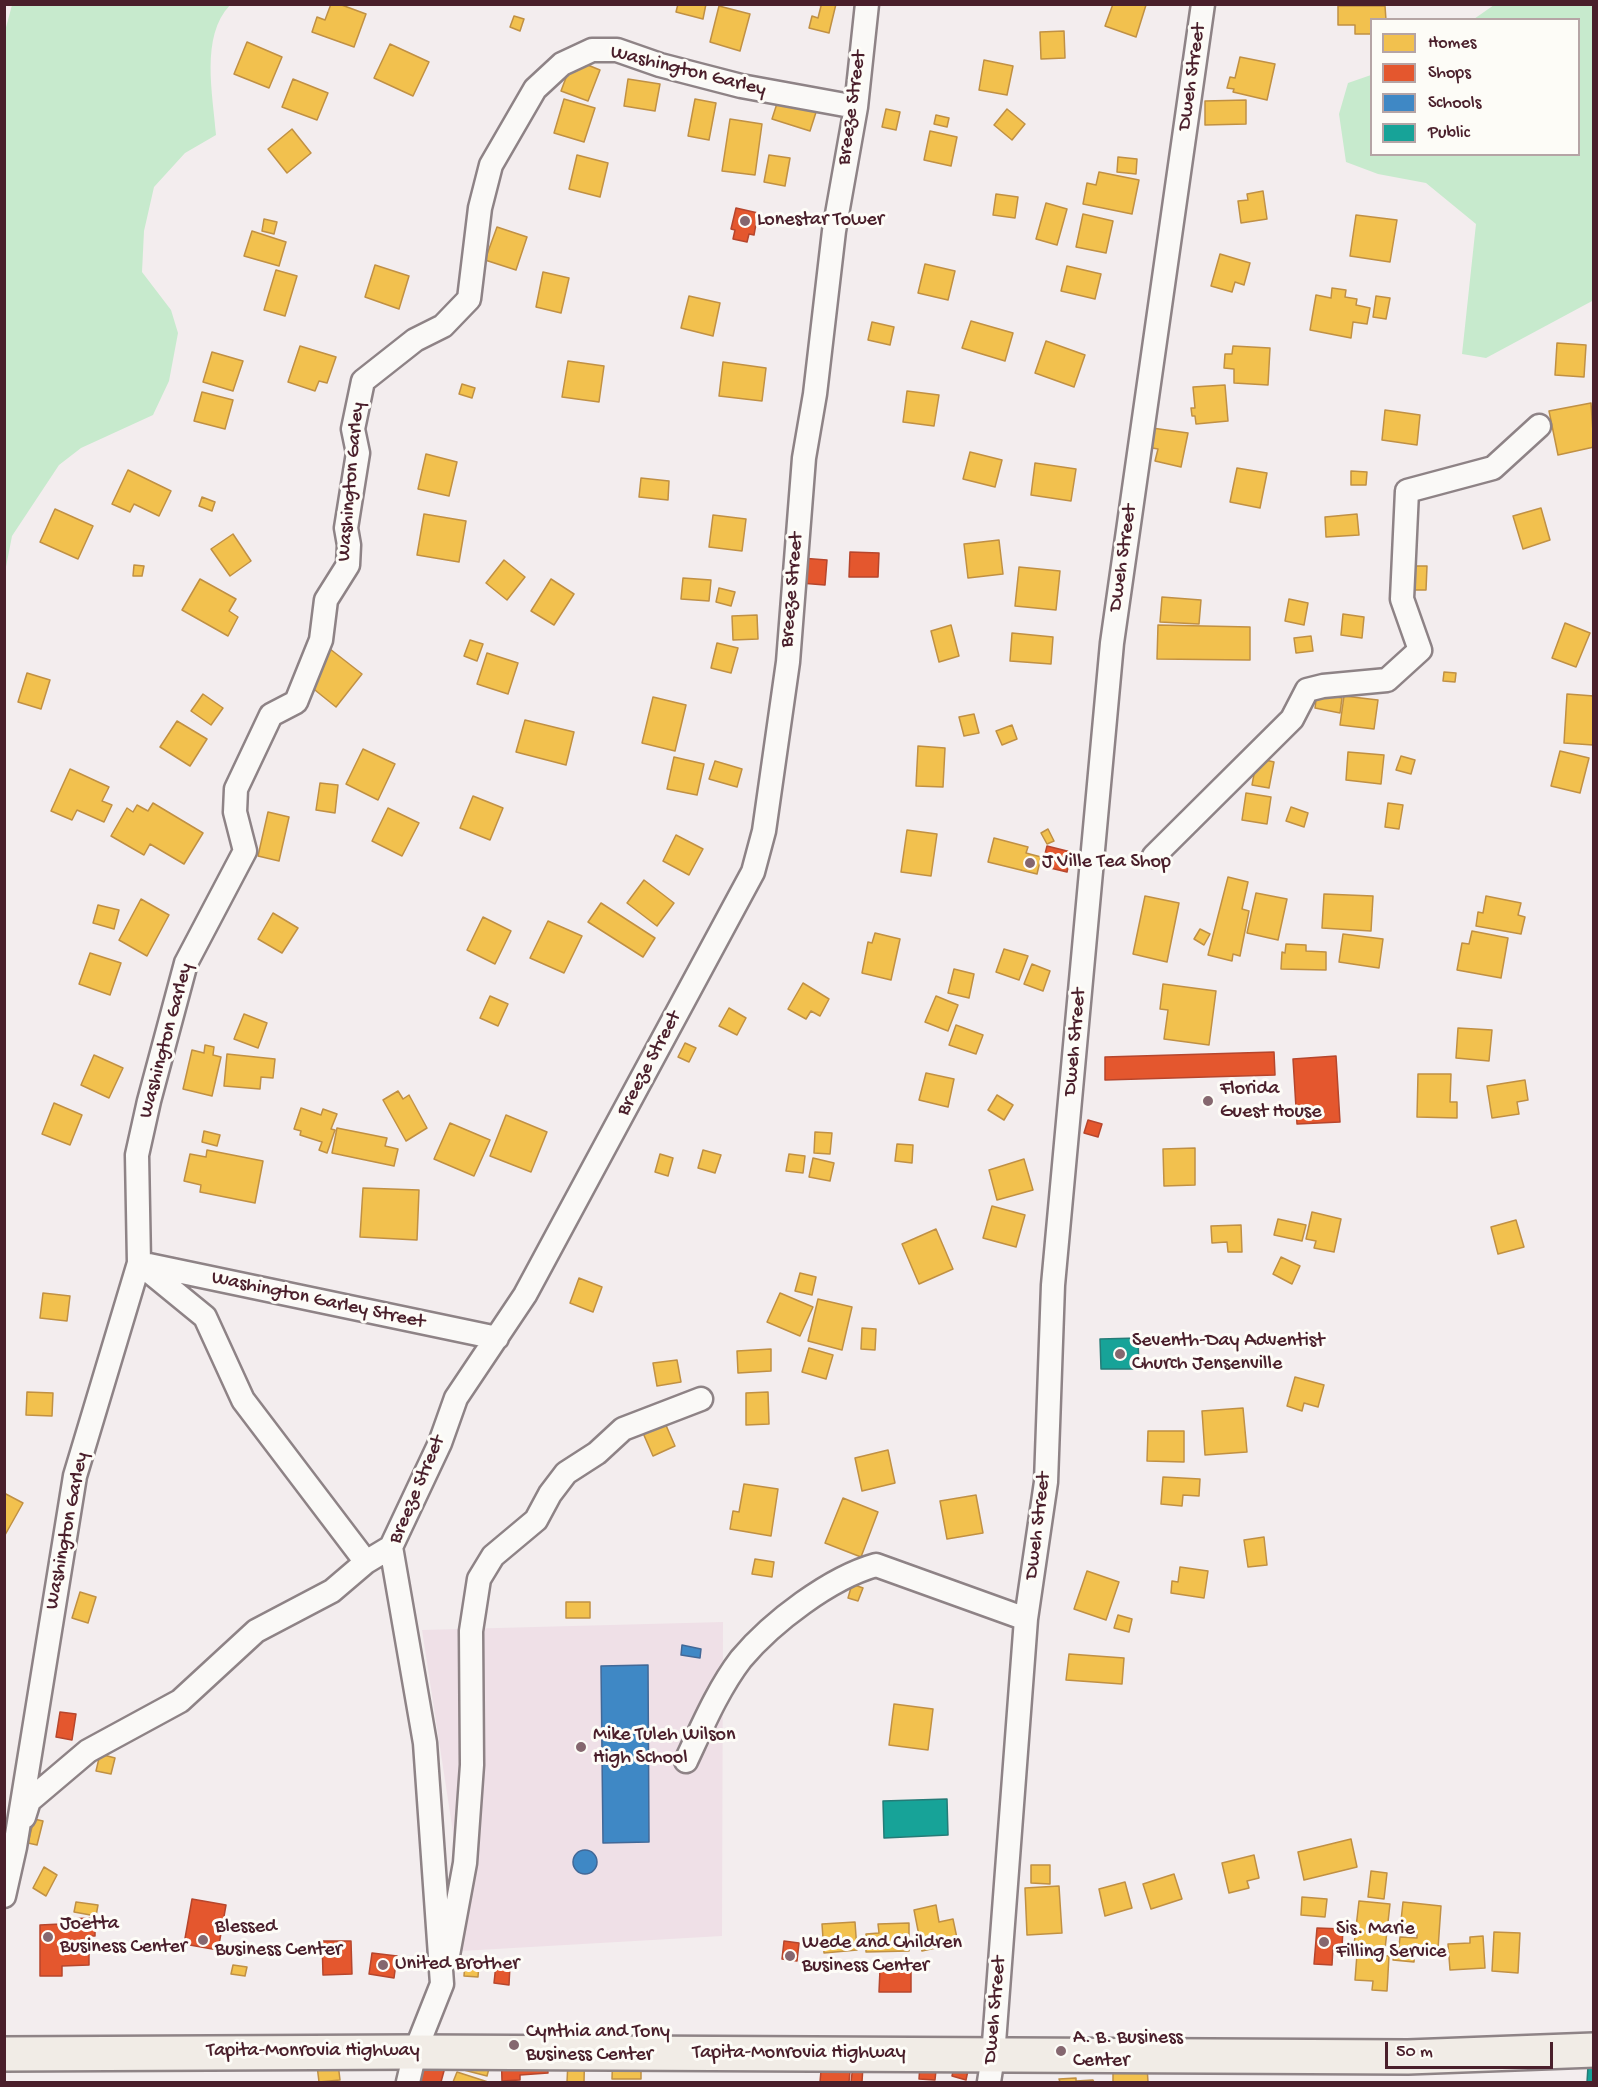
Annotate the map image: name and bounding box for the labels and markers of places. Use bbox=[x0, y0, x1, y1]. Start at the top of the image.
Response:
place label: Lonestar Tower bbox=[757, 209, 884, 233]
marker: Lonestar Tower bbox=[738, 214, 752, 228]
place label: J Ville Tea Shop bbox=[1042, 851, 1171, 875]
marker: J Ville Tea Shop bbox=[1023, 856, 1037, 870]
place label: Florida Guest House bbox=[1220, 1078, 1321, 1125]
marker: Florida Guest House bbox=[1201, 1094, 1215, 1108]
place label: Seventh-Day Adventist Church Jensenville bbox=[1132, 1330, 1324, 1377]
marker: Seventh-Day Adventist Church Jensenville bbox=[1113, 1347, 1127, 1361]
place label: Mike Tuleh Wilson High School bbox=[593, 1724, 735, 1771]
marker: Mike Tuleh Wilson High School bbox=[574, 1740, 588, 1754]
place label: Joetta Business Center bbox=[60, 1913, 187, 1960]
place label: Blessed Business Center bbox=[215, 1916, 342, 1963]
place label: Sis. Marie Filling Service bbox=[1336, 1918, 1446, 1965]
marker: Joetta Business Center bbox=[41, 1930, 55, 1944]
place label: Wede and Children Business Center bbox=[802, 1932, 962, 1979]
marker: Blessed Business Center bbox=[196, 1933, 210, 1947]
marker: Sis. Marie Filling Service bbox=[1317, 1935, 1331, 1949]
marker: Wede and Children Business Center bbox=[783, 1949, 797, 1963]
place label: United Brother bbox=[395, 1953, 519, 1977]
marker: United Brother bbox=[376, 1958, 390, 1972]
place label: Cynthia and Tony Business Center bbox=[526, 2021, 670, 2068]
place label: A. B. Business Center bbox=[1073, 2027, 1183, 2074]
marker: Cynthia and Tony Business Center bbox=[507, 2038, 521, 2052]
marker: A. B. Business Center bbox=[1054, 2044, 1068, 2058]

